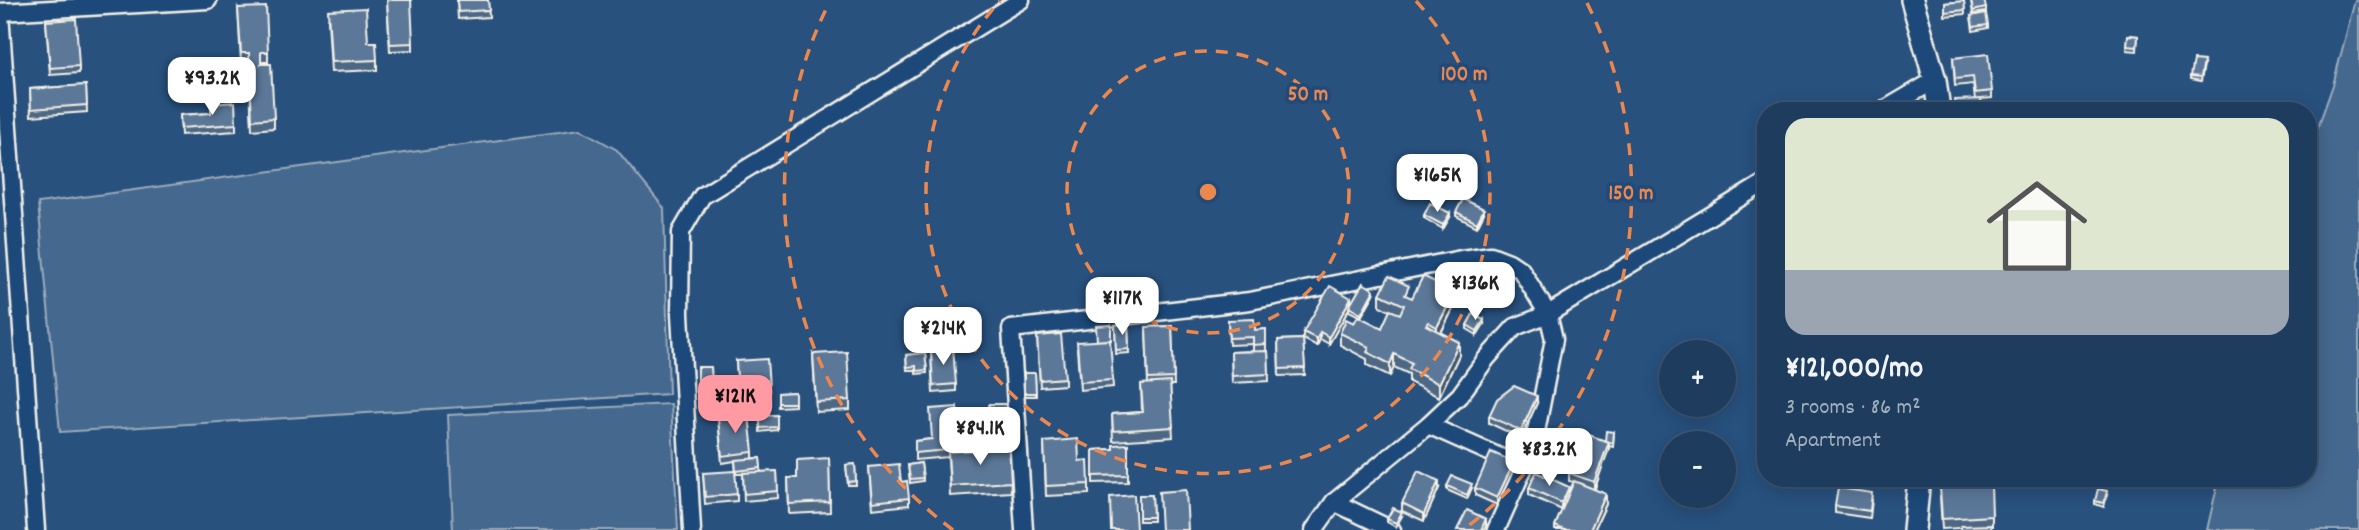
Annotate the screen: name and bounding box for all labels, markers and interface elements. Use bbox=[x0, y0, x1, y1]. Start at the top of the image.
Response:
pin: ¥93.2K bbox=[155, 58, 269, 117]
text: 100 m bbox=[1441, 61, 1487, 91]
text: ¥93.2K bbox=[184, 63, 240, 96]
text: 50 m bbox=[1288, 81, 1328, 111]
pin: ¥165K bbox=[1388, 154, 1486, 214]
text: ¥165K bbox=[1413, 160, 1461, 193]
icon: home bbox=[1974, 163, 2100, 289]
centre of rings bbox=[1196, 180, 1220, 204]
text: 150 m bbox=[1608, 180, 1654, 210]
pin: ¥136K bbox=[1426, 262, 1524, 322]
text: ¥136K bbox=[1451, 268, 1499, 301]
pin: ¥117K bbox=[1073, 278, 1171, 337]
text: ¥117K bbox=[1102, 283, 1142, 316]
pin: ¥214K bbox=[894, 308, 992, 367]
text: ¥214K bbox=[920, 313, 966, 346]
map controls bbox=[1659, 340, 1736, 508]
button: + bbox=[1659, 340, 1736, 417]
text: ¥121,000/mo bbox=[1785, 349, 1923, 392]
pin: ¥121K bbox=[686, 376, 784, 435]
text: ¥121K bbox=[714, 381, 756, 414]
text: 3 rooms · 86 m² bbox=[1785, 392, 1921, 425]
pin: ¥84.1K bbox=[923, 407, 1037, 467]
text: ¥84.1K bbox=[955, 413, 1005, 446]
text: Apartment bbox=[1785, 425, 1881, 458]
pin: ¥83.2K bbox=[1492, 428, 1606, 488]
button: − bbox=[1659, 431, 1736, 508]
text: ¥83.2K bbox=[1521, 434, 1577, 467]

